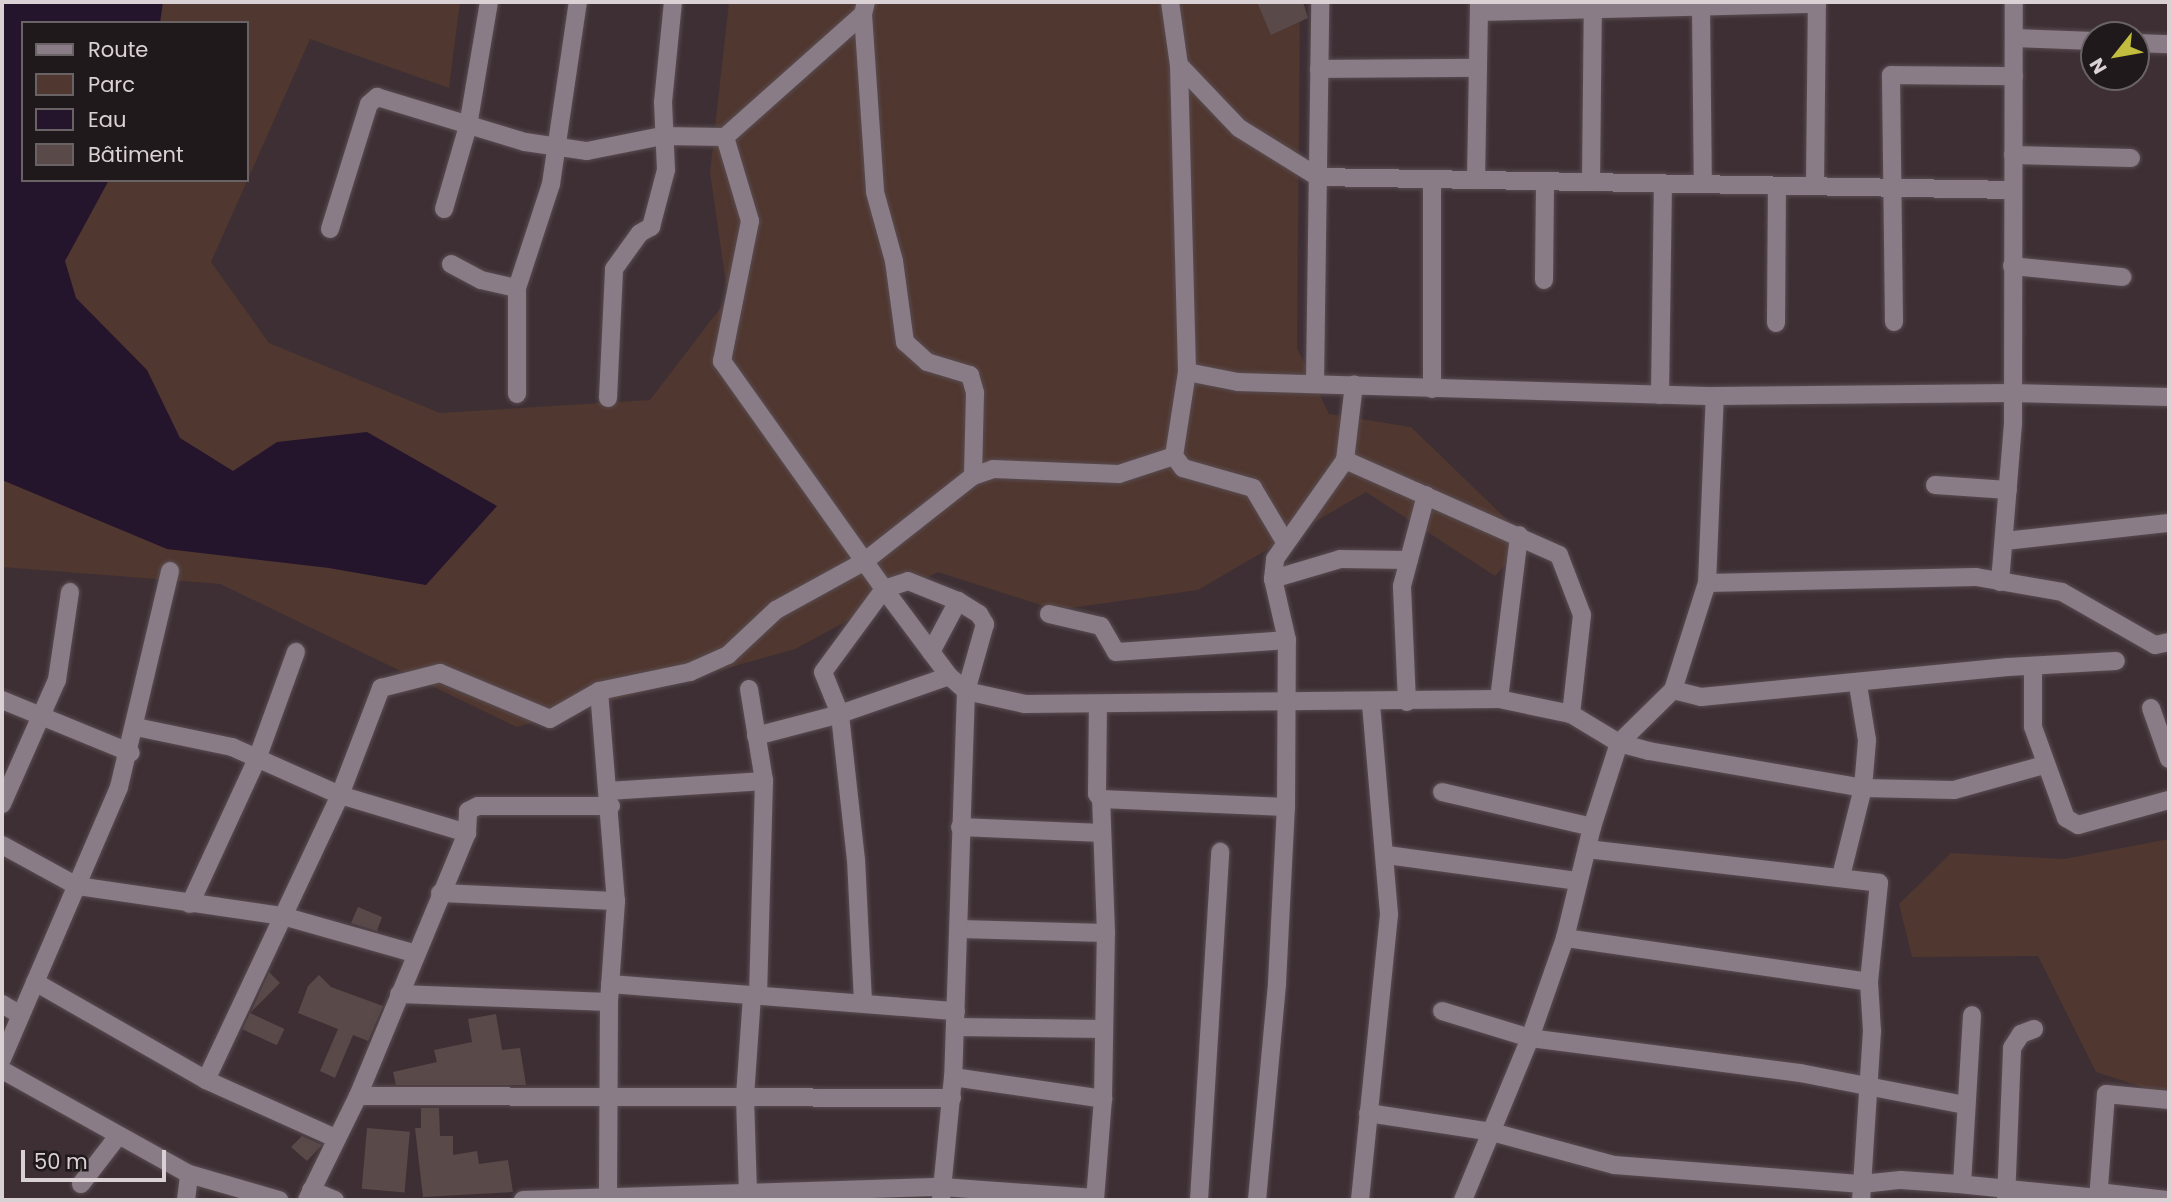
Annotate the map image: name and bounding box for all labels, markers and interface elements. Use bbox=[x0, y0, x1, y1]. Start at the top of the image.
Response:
legend bbox=[21, 21, 248, 182]
north arrow bbox=[2080, 21, 2150, 91]
text: Route bbox=[88, 35, 148, 64]
text: N bbox=[2083, 53, 2114, 79]
text: Parc bbox=[88, 70, 135, 99]
text: Eau bbox=[88, 105, 126, 134]
text: Bâtiment bbox=[88, 140, 184, 169]
scale bar bbox=[24, 1136, 170, 1180]
text: 50 m bbox=[34, 1147, 88, 1176]

